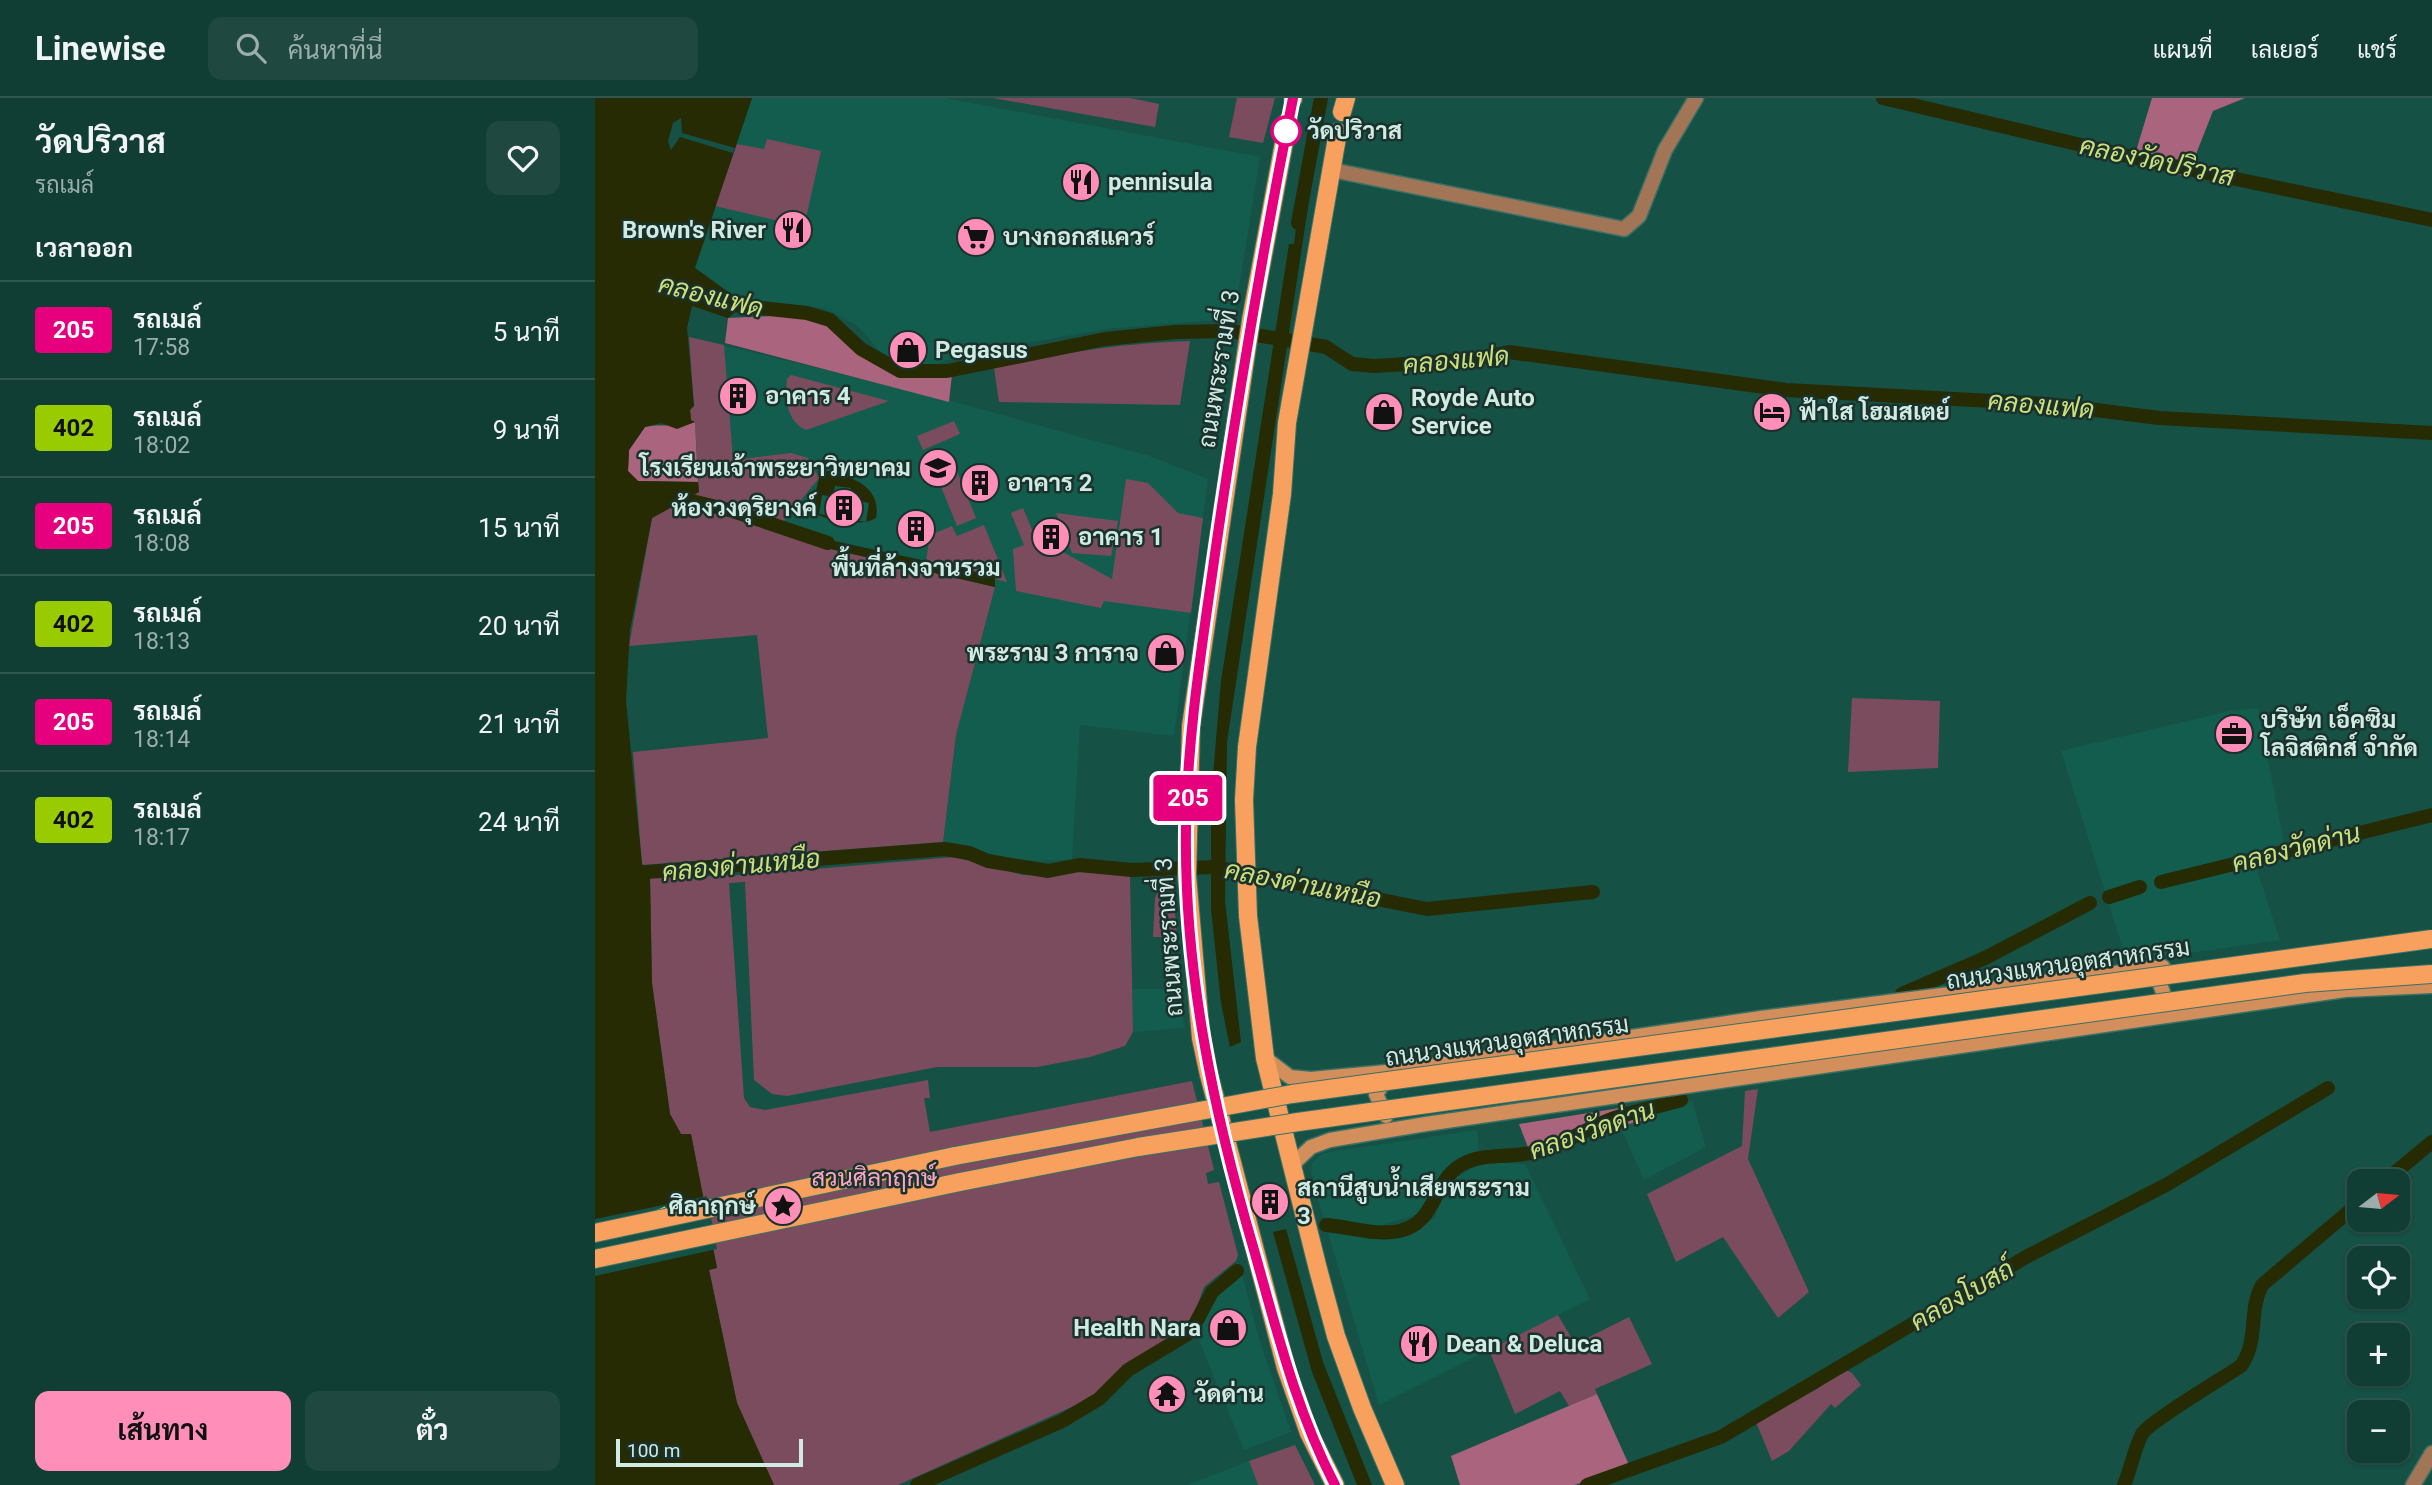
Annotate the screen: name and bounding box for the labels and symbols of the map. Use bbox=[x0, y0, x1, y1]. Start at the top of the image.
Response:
marker: วัดปริวาส bbox=[1271, 116, 1301, 146]
place label: วัดปริวาส bbox=[1307, 116, 1402, 145]
water label: คลองวัดปริวาส bbox=[2077, 129, 2238, 192]
restaurant icon: pennisula bbox=[1060, 161, 1102, 203]
place label: pennisula bbox=[1108, 168, 1213, 196]
restaurant icon: Brown's River bbox=[772, 209, 814, 251]
place label: Brown's River bbox=[622, 216, 766, 244]
supermarket icon: บางกอกสแควร์ bbox=[955, 216, 997, 258]
place label: บางกอกสแควร์ bbox=[1003, 221, 1156, 251]
water label: คลองแฟด bbox=[655, 269, 767, 323]
street label: ถนนพระรามที่ 3 bbox=[1186, 287, 1245, 450]
shop icon: Pegasus bbox=[887, 329, 929, 371]
place label: Pegasus bbox=[935, 336, 1028, 364]
water label: คลองแฟด bbox=[1401, 340, 1511, 380]
building icon: อาคาร 4 bbox=[717, 375, 759, 417]
place label: อาคาร 4 bbox=[765, 382, 851, 410]
place label: Royde Auto Service bbox=[1411, 384, 1535, 440]
water label: คลองแฟด bbox=[1986, 385, 2096, 425]
shop icon: Royde Auto Service bbox=[1363, 391, 1405, 433]
hotel icon: ฟ้าใส โฮมสเตย์ bbox=[1751, 391, 1793, 433]
place label: ฟ้าใส โฮมสเตย์ bbox=[1799, 396, 1951, 426]
school or university icon: โรงเรียนเจ้าพระยาวิทยาคม bbox=[917, 447, 959, 489]
place label: โรงเรียนเจ้าพระยาวิทยาคม bbox=[638, 452, 911, 482]
building icon: อาคาร 2 bbox=[959, 462, 1001, 504]
place label: อาคาร 2 bbox=[1007, 469, 1093, 497]
building icon: ห้องวงดุริยางค์ bbox=[823, 487, 865, 529]
place label: ห้องวงดุริยางค์ bbox=[672, 492, 818, 525]
building icon: พื้นที่ล้างจานรวม bbox=[895, 508, 937, 550]
building icon: อาคาร 1 bbox=[1030, 516, 1072, 558]
place label: อาคาร 1 bbox=[1078, 523, 1164, 551]
place label: พื้นที่ล้างจานรวม bbox=[831, 546, 1001, 582]
shop icon: พระราม 3 การาจ bbox=[1145, 632, 1187, 674]
place label: พระราม 3 การาจ bbox=[967, 639, 1139, 667]
place label: บริษัท เอ็คซิม โลจิสติกส์ จำกัด bbox=[2259, 702, 2418, 762]
office icon: บริษัท เอ็คซิม โลจิสติกส์ จำกัด bbox=[2213, 713, 2255, 755]
line badge: 205 bbox=[1148, 775, 1228, 821]
water label: คลองวัดด่าน bbox=[2229, 817, 2364, 878]
water label: คลองด่านเหนือ bbox=[661, 842, 821, 887]
water label: คลองด่านเหนือ bbox=[1222, 853, 1384, 914]
street label: ถนนพระรามที่ 3 bbox=[1142, 856, 1189, 1018]
street label: ถนนวงแหวนอุตสาหกรรม bbox=[1944, 933, 2192, 997]
street label: ถนนวงแหวนอุตสาหกรรม bbox=[1383, 1010, 1631, 1074]
water label: คลองวัดด่าน bbox=[1525, 1093, 1659, 1166]
park label: สวนศิลาฤกษ์ bbox=[811, 1162, 938, 1192]
place label: สถานีสูบน้ำเสียพระราม 3 bbox=[1297, 1166, 1530, 1230]
north arrow bbox=[2347, 1169, 2410, 1232]
building icon: สถานีสูบน้ำเสียพระราม 3 bbox=[1249, 1181, 1291, 1223]
place icon: ศิลาฤกษ์ bbox=[762, 1185, 804, 1227]
place label: ศิลาฤกษ์ bbox=[668, 1190, 757, 1220]
water label: คลองโบสถ์ bbox=[1904, 1250, 2022, 1337]
shop icon: Health Nara bbox=[1207, 1307, 1249, 1349]
place label: Health Nara bbox=[1073, 1314, 1201, 1342]
restaurant icon: Dean & Deluca bbox=[1398, 1323, 1440, 1365]
place label: Dean & Deluca bbox=[1446, 1330, 1602, 1358]
temple icon: วัดด่าน bbox=[1146, 1373, 1188, 1415]
place label: วัดด่าน bbox=[1194, 1379, 1264, 1408]
scale bar bbox=[616, 1436, 803, 1468]

